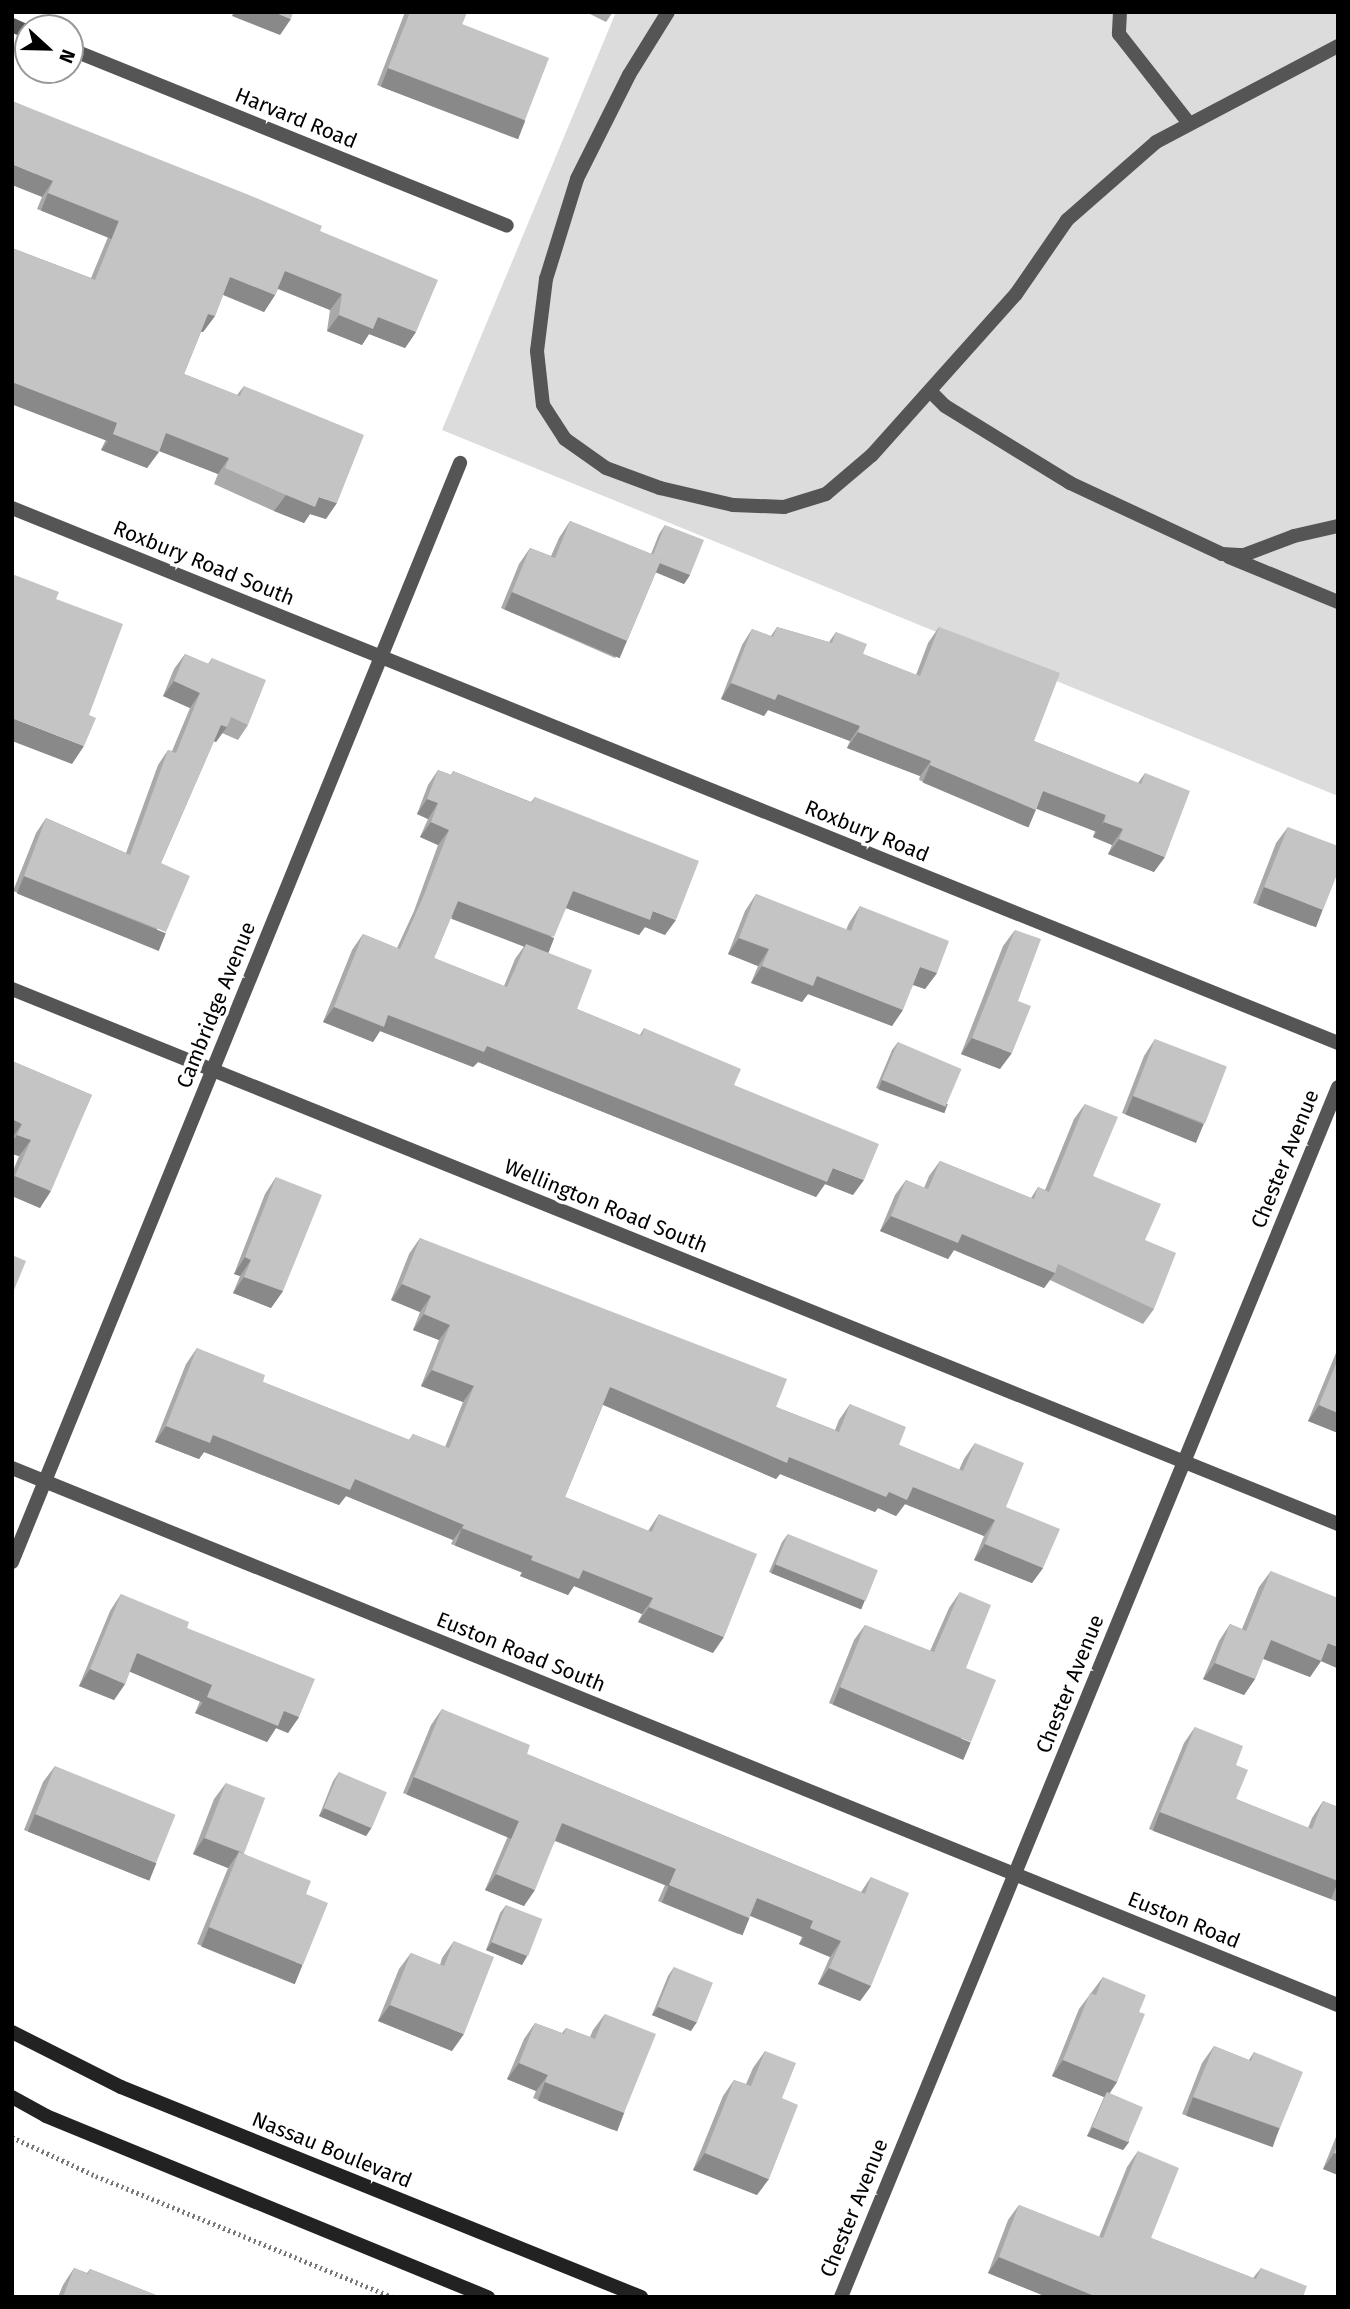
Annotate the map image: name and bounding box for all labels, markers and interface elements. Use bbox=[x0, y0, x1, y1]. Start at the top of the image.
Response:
north arrow bbox=[14, 14, 84, 84]
text: N bbox=[54, 46, 80, 66]
street label: Harvard Road bbox=[231, 82, 361, 154]
street label: Roxbury Road South bbox=[110, 515, 298, 611]
street label: Roxbury Road bbox=[801, 795, 933, 867]
street label: Cambridge Avenue bbox=[171, 918, 261, 1092]
street label: Chester Avenue bbox=[1246, 1086, 1324, 1232]
street label: Wellington Road South bbox=[501, 1154, 711, 1258]
street label: Euston Road South bbox=[433, 1607, 609, 1697]
street label: Chester Avenue bbox=[1031, 1611, 1109, 1757]
street label: Euston Road bbox=[1124, 1886, 1244, 1954]
street label: Nassau Boulevard bbox=[248, 2106, 416, 2194]
street label: Chester Avenue bbox=[815, 2135, 893, 2281]

